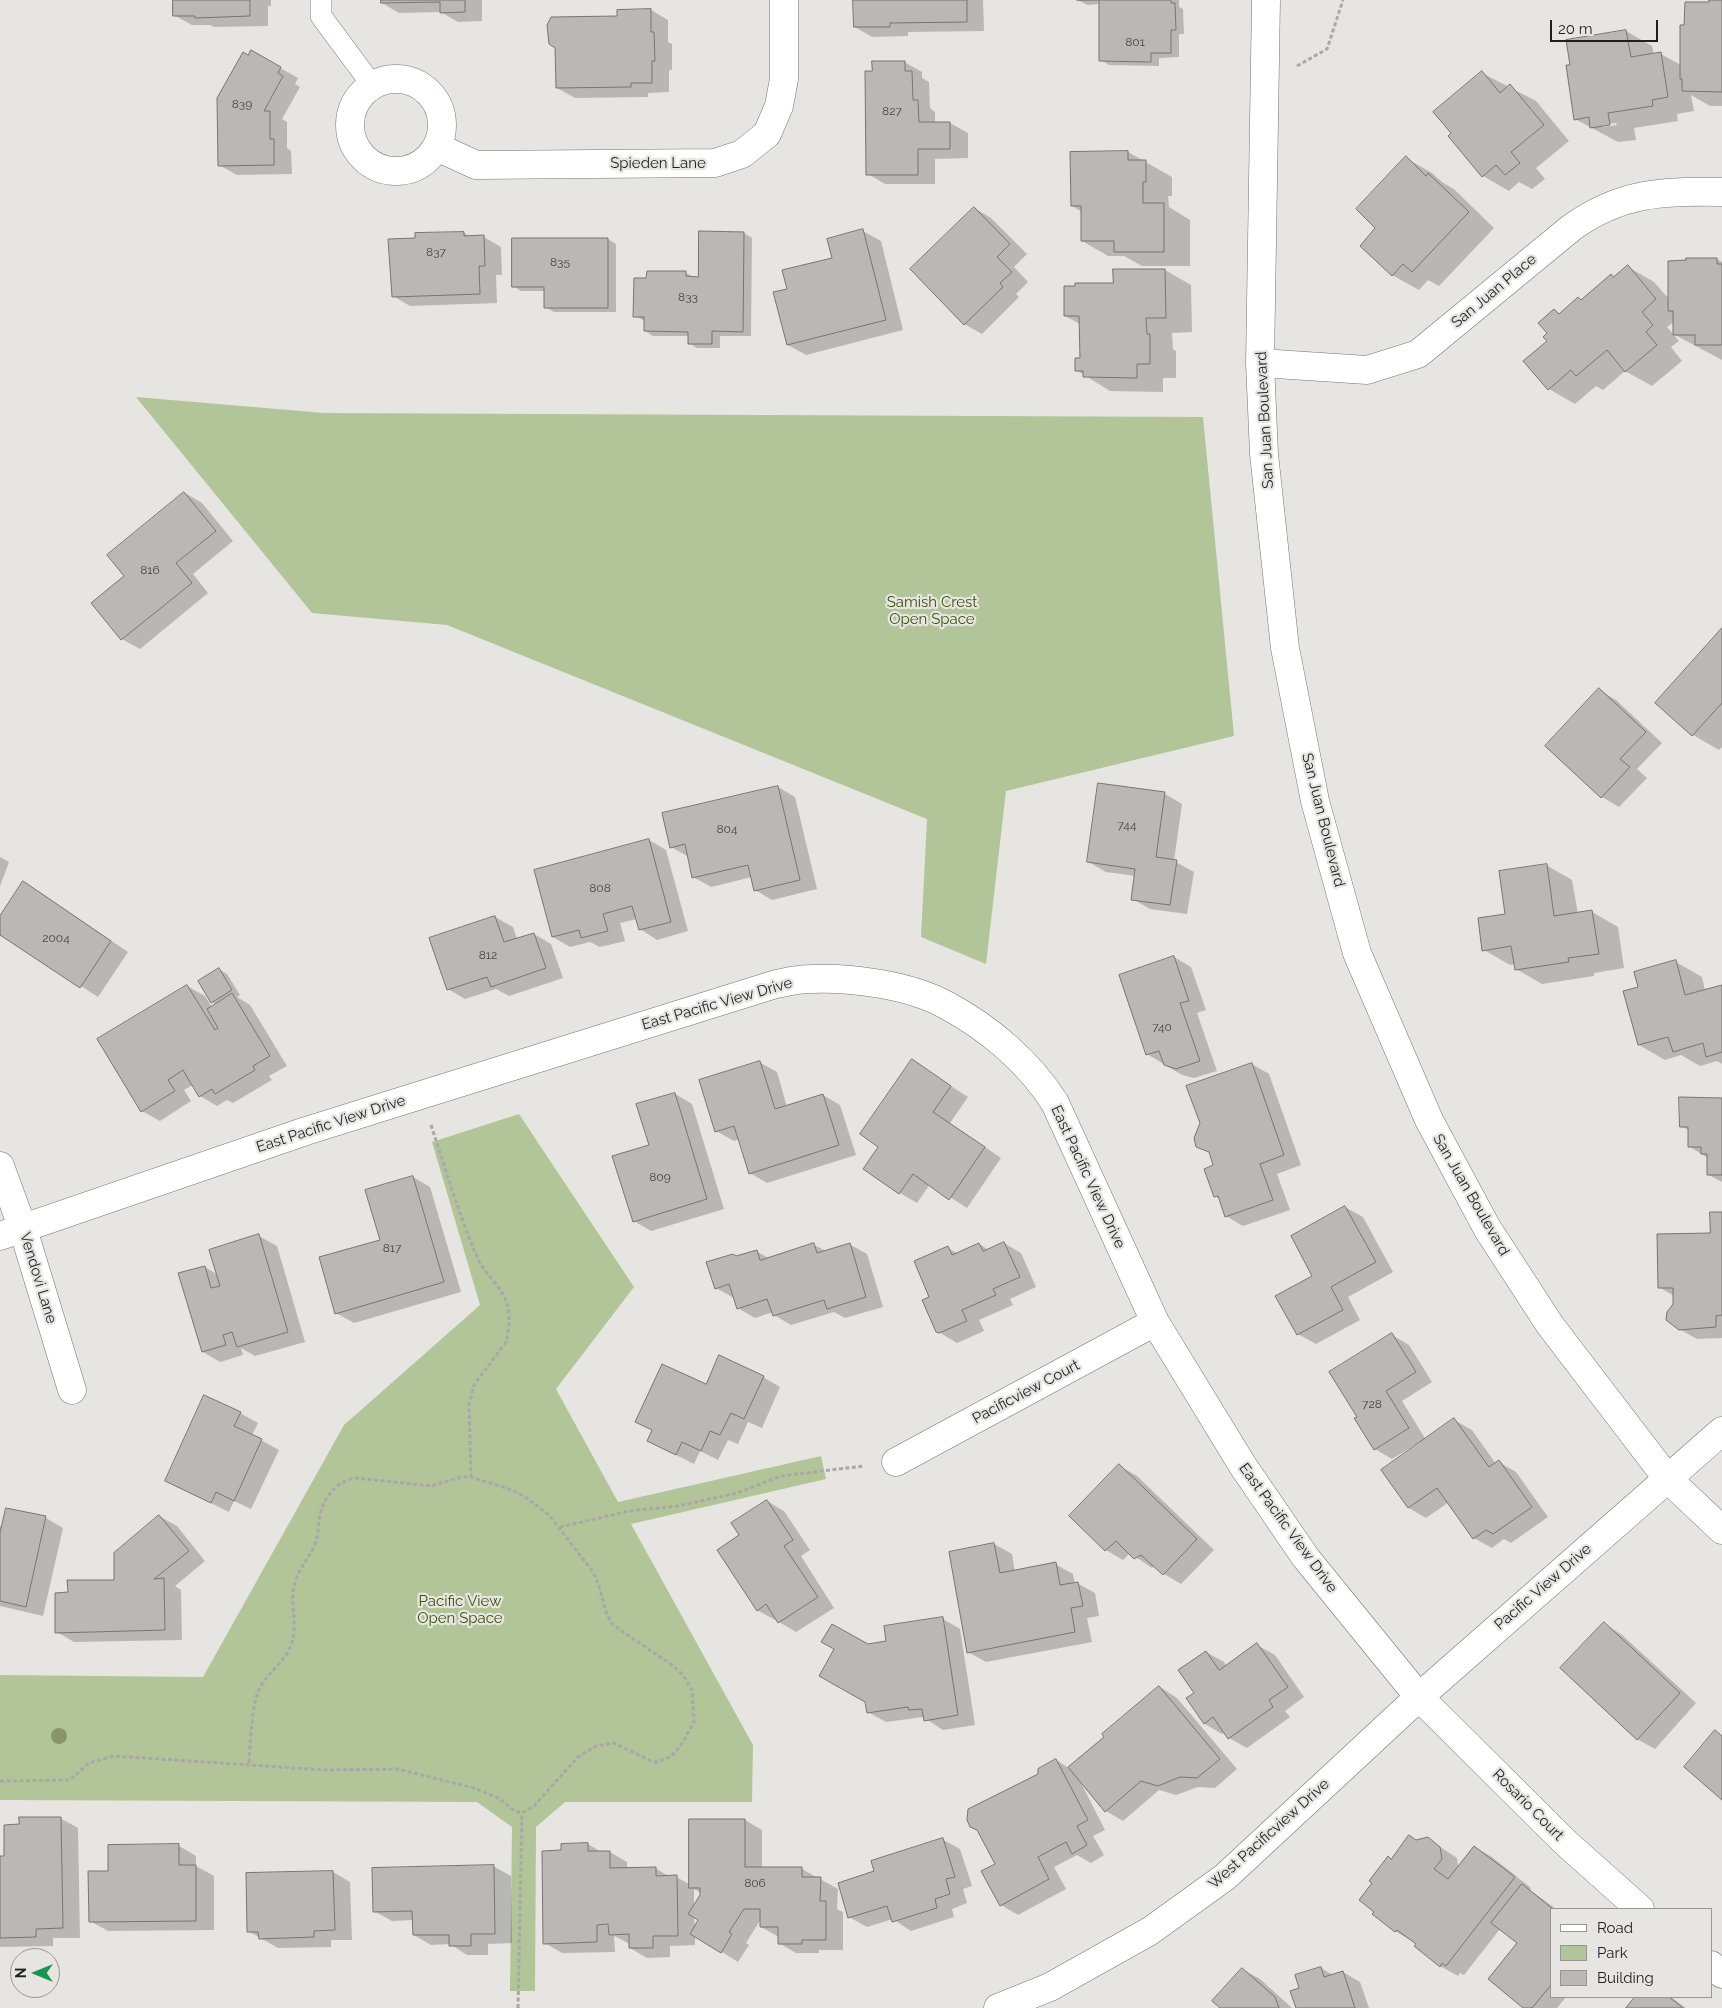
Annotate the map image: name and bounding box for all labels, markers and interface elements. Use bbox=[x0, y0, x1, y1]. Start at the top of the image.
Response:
scale bar bbox=[1552, 10, 1660, 42]
text: 20 m bbox=[1558, 20, 1593, 38]
house number: 801 bbox=[1125, 35, 1145, 49]
house number: 839 bbox=[232, 97, 252, 111]
house number: 827 bbox=[882, 104, 902, 118]
street label: Spieden Lane bbox=[610, 154, 706, 172]
house number: 837 bbox=[426, 245, 446, 259]
street label: San Juan Place bbox=[1448, 250, 1540, 332]
house number: 835 bbox=[550, 255, 570, 269]
house number: 833 bbox=[678, 290, 698, 304]
street label: San Juan Boulevard bbox=[1252, 351, 1278, 489]
house number: 816 bbox=[140, 563, 160, 577]
park label: Samish Crest Open Space bbox=[887, 593, 977, 628]
street label: San Juan Boulevard bbox=[1298, 751, 1348, 889]
house number: 744 bbox=[1118, 818, 1136, 832]
house number: 804 bbox=[716, 822, 738, 836]
house number: 808 bbox=[589, 881, 611, 895]
house number: 2004 bbox=[42, 931, 70, 945]
house number: 812 bbox=[479, 948, 497, 962]
street label: East Pacific View Drive bbox=[640, 974, 794, 1034]
house number: 740 bbox=[1152, 1020, 1172, 1034]
street label: East Pacific View Drive bbox=[254, 1091, 408, 1157]
street label: East Pacific View Drive bbox=[1047, 1103, 1129, 1251]
street label: San Juan Boulevard bbox=[1429, 1131, 1513, 1259]
house number: 809 bbox=[649, 1170, 671, 1184]
street label: Vendovi Lane bbox=[16, 1230, 60, 1326]
house number: 817 bbox=[383, 1241, 401, 1255]
street label: Pacificview Court bbox=[969, 1356, 1083, 1428]
house number: 728 bbox=[1362, 1397, 1382, 1411]
street label: East Pacific View Drive bbox=[1235, 1460, 1341, 1596]
street label: Pacific View Drive bbox=[1491, 1540, 1595, 1634]
park label: Pacific View Open Space bbox=[417, 1592, 503, 1627]
street label: Rosario Court bbox=[1489, 1766, 1567, 1844]
street label: West Pacificview Drive bbox=[1205, 1775, 1333, 1893]
house number: 806 bbox=[744, 1876, 766, 1890]
legend bbox=[1550, 1908, 1712, 1998]
text: Road bbox=[1597, 1919, 1633, 1937]
text: Park bbox=[1597, 1944, 1628, 1962]
north arrow bbox=[10, 1948, 60, 1998]
text: N bbox=[13, 1968, 29, 1978]
text: Building bbox=[1597, 1969, 1654, 1987]

